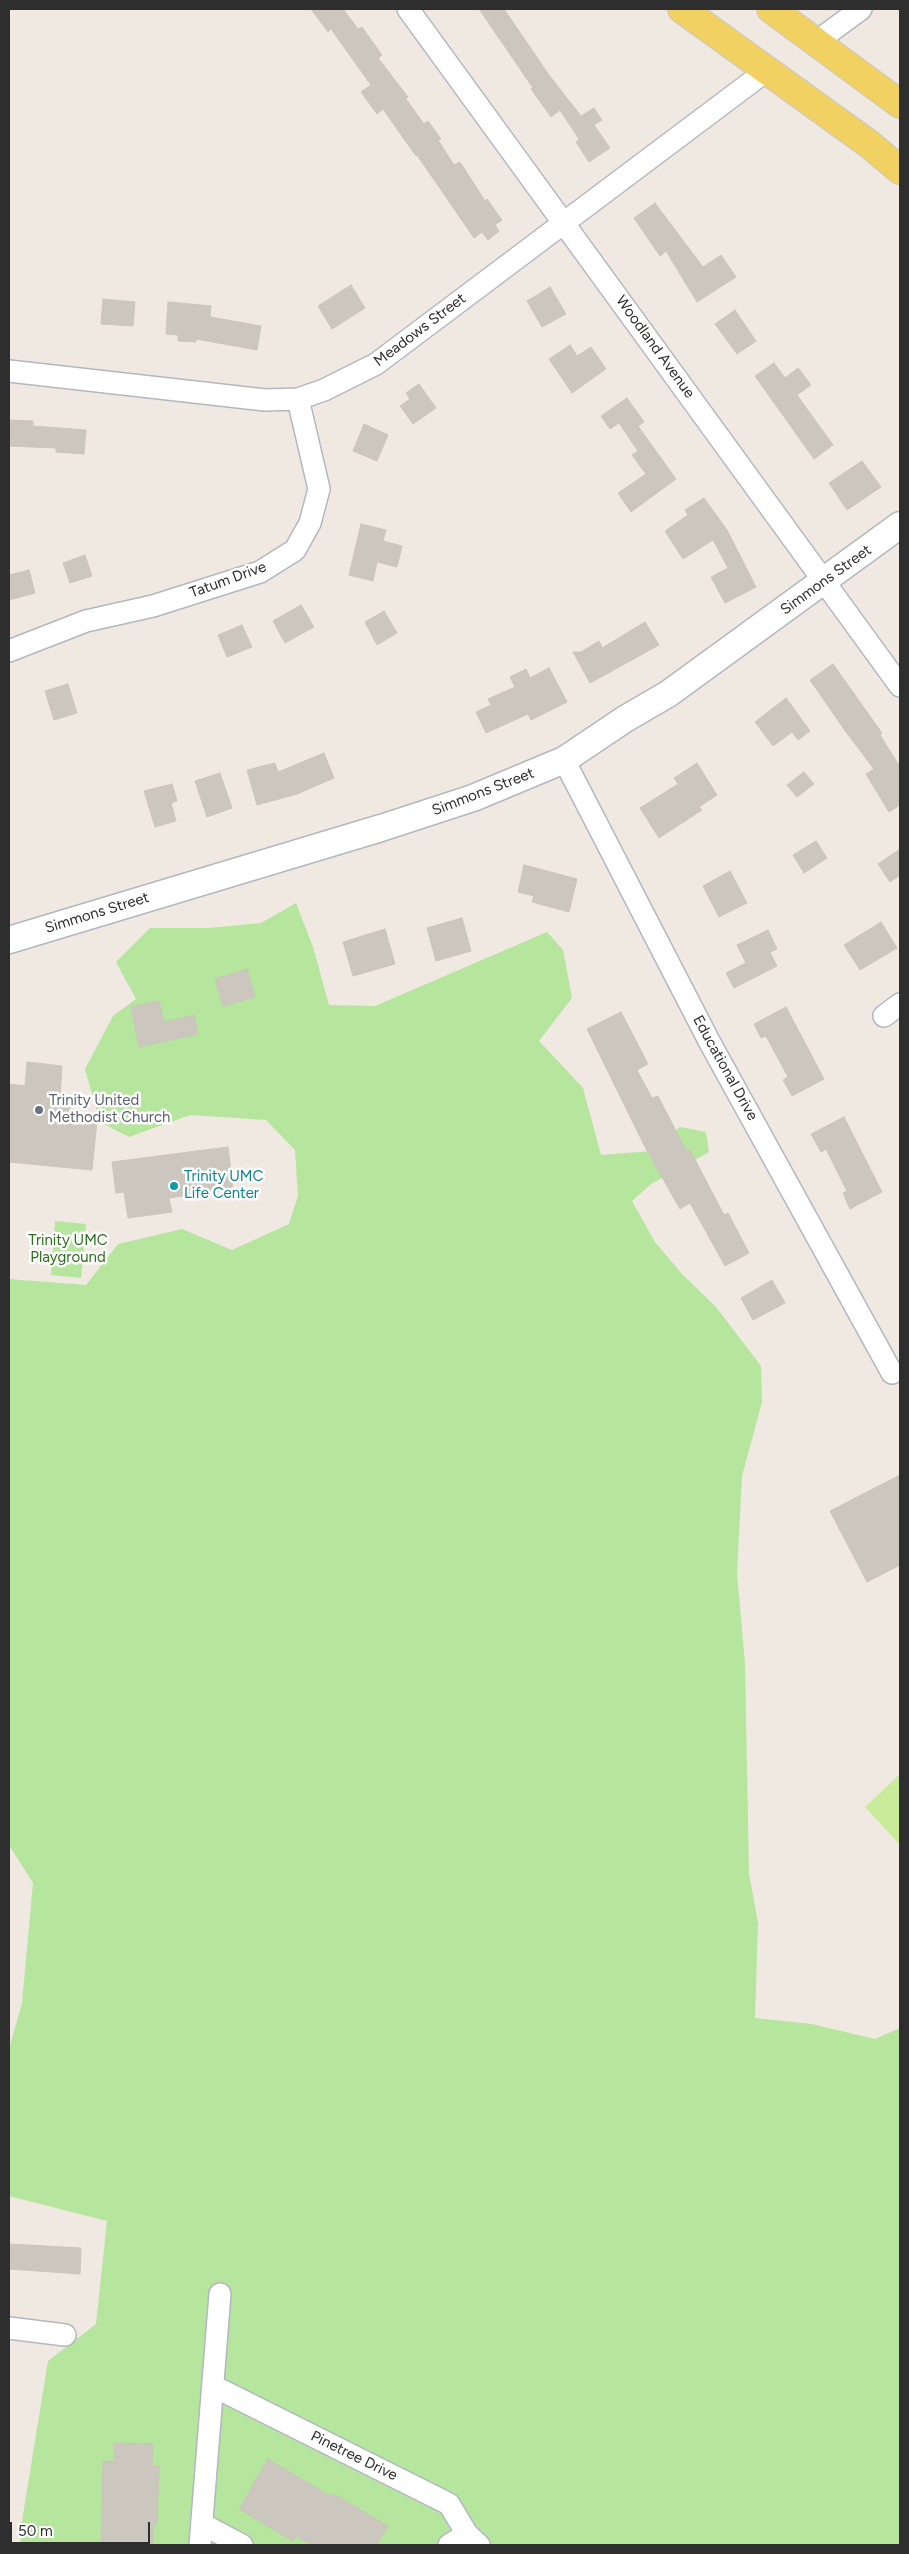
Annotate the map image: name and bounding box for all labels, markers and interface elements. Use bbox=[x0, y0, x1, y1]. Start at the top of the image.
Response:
street label: Meadows Street bbox=[371, 290, 469, 370]
street label: Woodland Avenue bbox=[612, 292, 698, 402]
street label: Simmons Street bbox=[777, 541, 875, 619]
street label: Tatum Drive bbox=[187, 558, 269, 602]
street label: Simmons Street bbox=[429, 764, 537, 820]
street label: Simmons Street bbox=[43, 889, 151, 937]
street label: Educational Drive bbox=[689, 1012, 761, 1124]
place label: Trinity United Methodist Church bbox=[49, 1092, 170, 1127]
marker: Trinity United Methodist Church bbox=[33, 1104, 45, 1116]
place label: Trinity UMC Life Center bbox=[184, 1168, 263, 1203]
marker: Trinity UMC Life Center bbox=[168, 1180, 180, 1192]
park label: Trinity UMC Playground bbox=[28, 1232, 108, 1267]
street label: Pinetree Drive bbox=[308, 2427, 400, 2485]
scale bar bbox=[12, 2512, 152, 2544]
text: 50 m bbox=[18, 2522, 53, 2540]

